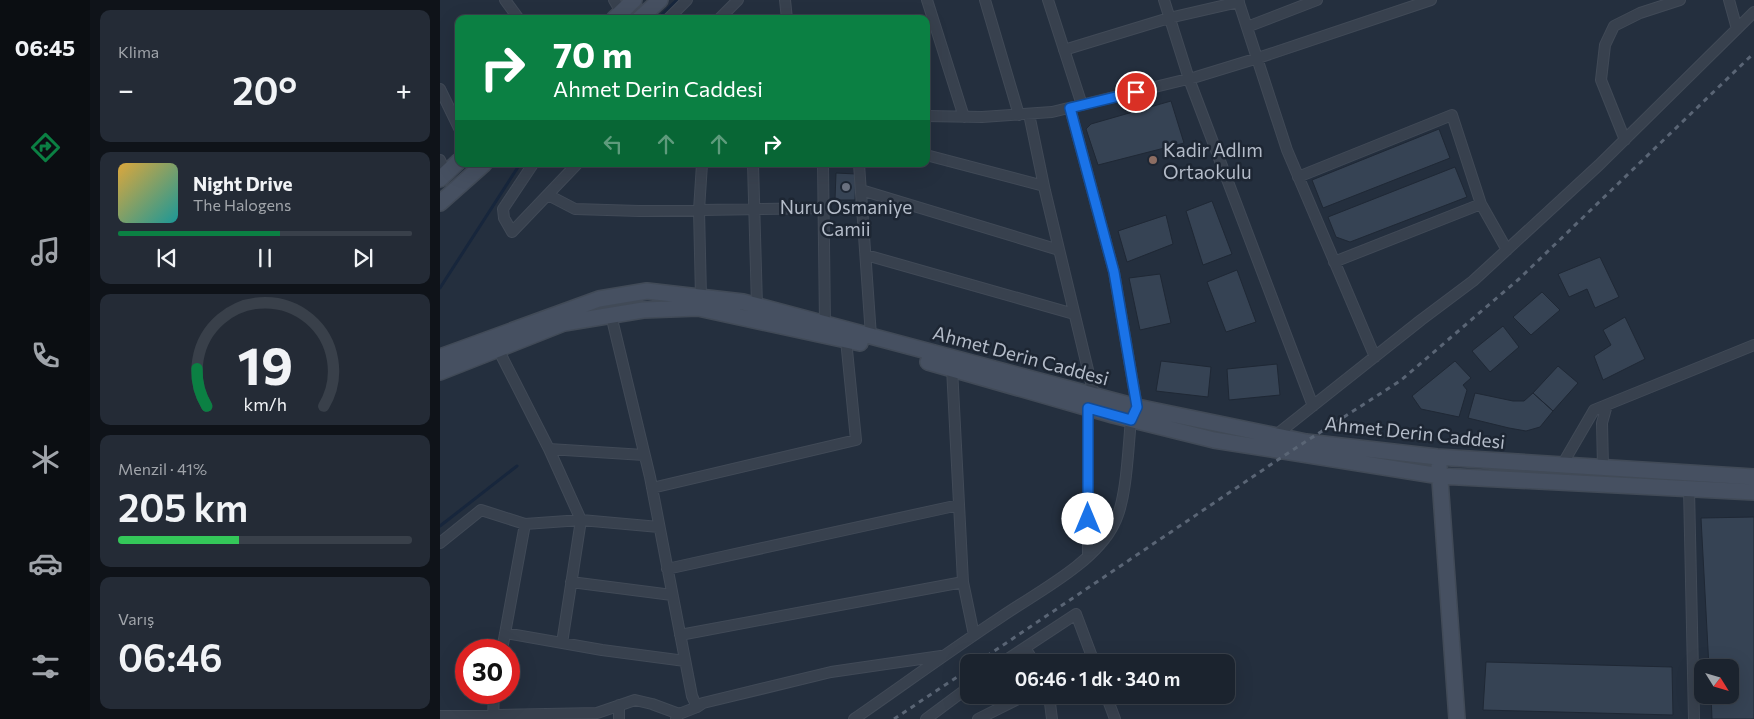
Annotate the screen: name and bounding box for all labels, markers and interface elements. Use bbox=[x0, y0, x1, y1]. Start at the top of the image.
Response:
text: 70 m bbox=[553, 32, 633, 75]
text: 06:45 bbox=[15, 34, 75, 61]
icon: right bbox=[470, 35, 535, 100]
text: Klima bbox=[118, 42, 159, 61]
text: 20° bbox=[232, 66, 297, 113]
pin bbox=[1115, 71, 1157, 113]
text: − bbox=[118, 72, 134, 106]
text: + bbox=[396, 72, 412, 106]
text: Ahmet Derin Caddesi bbox=[553, 75, 763, 102]
icon: arrive bbox=[1122, 78, 1150, 106]
icon: directions bbox=[28, 130, 63, 165]
icon: left bbox=[599, 130, 627, 158]
icon: ahead bbox=[652, 130, 680, 158]
icon: ahead bbox=[705, 130, 733, 158]
icon: right bbox=[758, 130, 786, 158]
place label: Kadir Adlım Ortaokulu bbox=[1163, 138, 1263, 183]
marker: Kadir Adlım Ortaokulu bbox=[1147, 154, 1159, 166]
text: Night Drive bbox=[193, 172, 293, 195]
marker: Nuru Osmaniye Camii bbox=[840, 181, 852, 193]
text: The Halogens bbox=[193, 195, 291, 214]
place label: Nuru Osmaniye Camii bbox=[780, 195, 912, 240]
icon: music bbox=[28, 234, 63, 269]
icon: previous bbox=[153, 244, 181, 272]
icon: pause bbox=[251, 244, 279, 272]
icon: next bbox=[349, 244, 377, 272]
street label: Ahmet Derin Caddesi bbox=[930, 320, 1112, 390]
text: 19 bbox=[237, 332, 293, 396]
icon: phone bbox=[28, 338, 63, 373]
text: km/h bbox=[243, 393, 287, 415]
street label: Ahmet Derin Caddesi bbox=[1324, 411, 1506, 453]
icon: climate bbox=[28, 442, 63, 477]
text: Menzil · 41% bbox=[118, 459, 207, 478]
text: 205 km bbox=[118, 483, 248, 530]
position arrow bbox=[1061, 492, 1113, 544]
icon: car bbox=[28, 546, 63, 581]
text: Varış bbox=[118, 609, 154, 628]
text: 06:46 bbox=[118, 633, 223, 680]
speed limit sign: 30 bbox=[455, 639, 520, 704]
icon: filters bbox=[28, 649, 63, 684]
north arrow bbox=[1694, 659, 1739, 704]
map controls bbox=[1694, 659, 1739, 704]
text: 06:46 · 1 dk · 340 m bbox=[1015, 667, 1180, 690]

